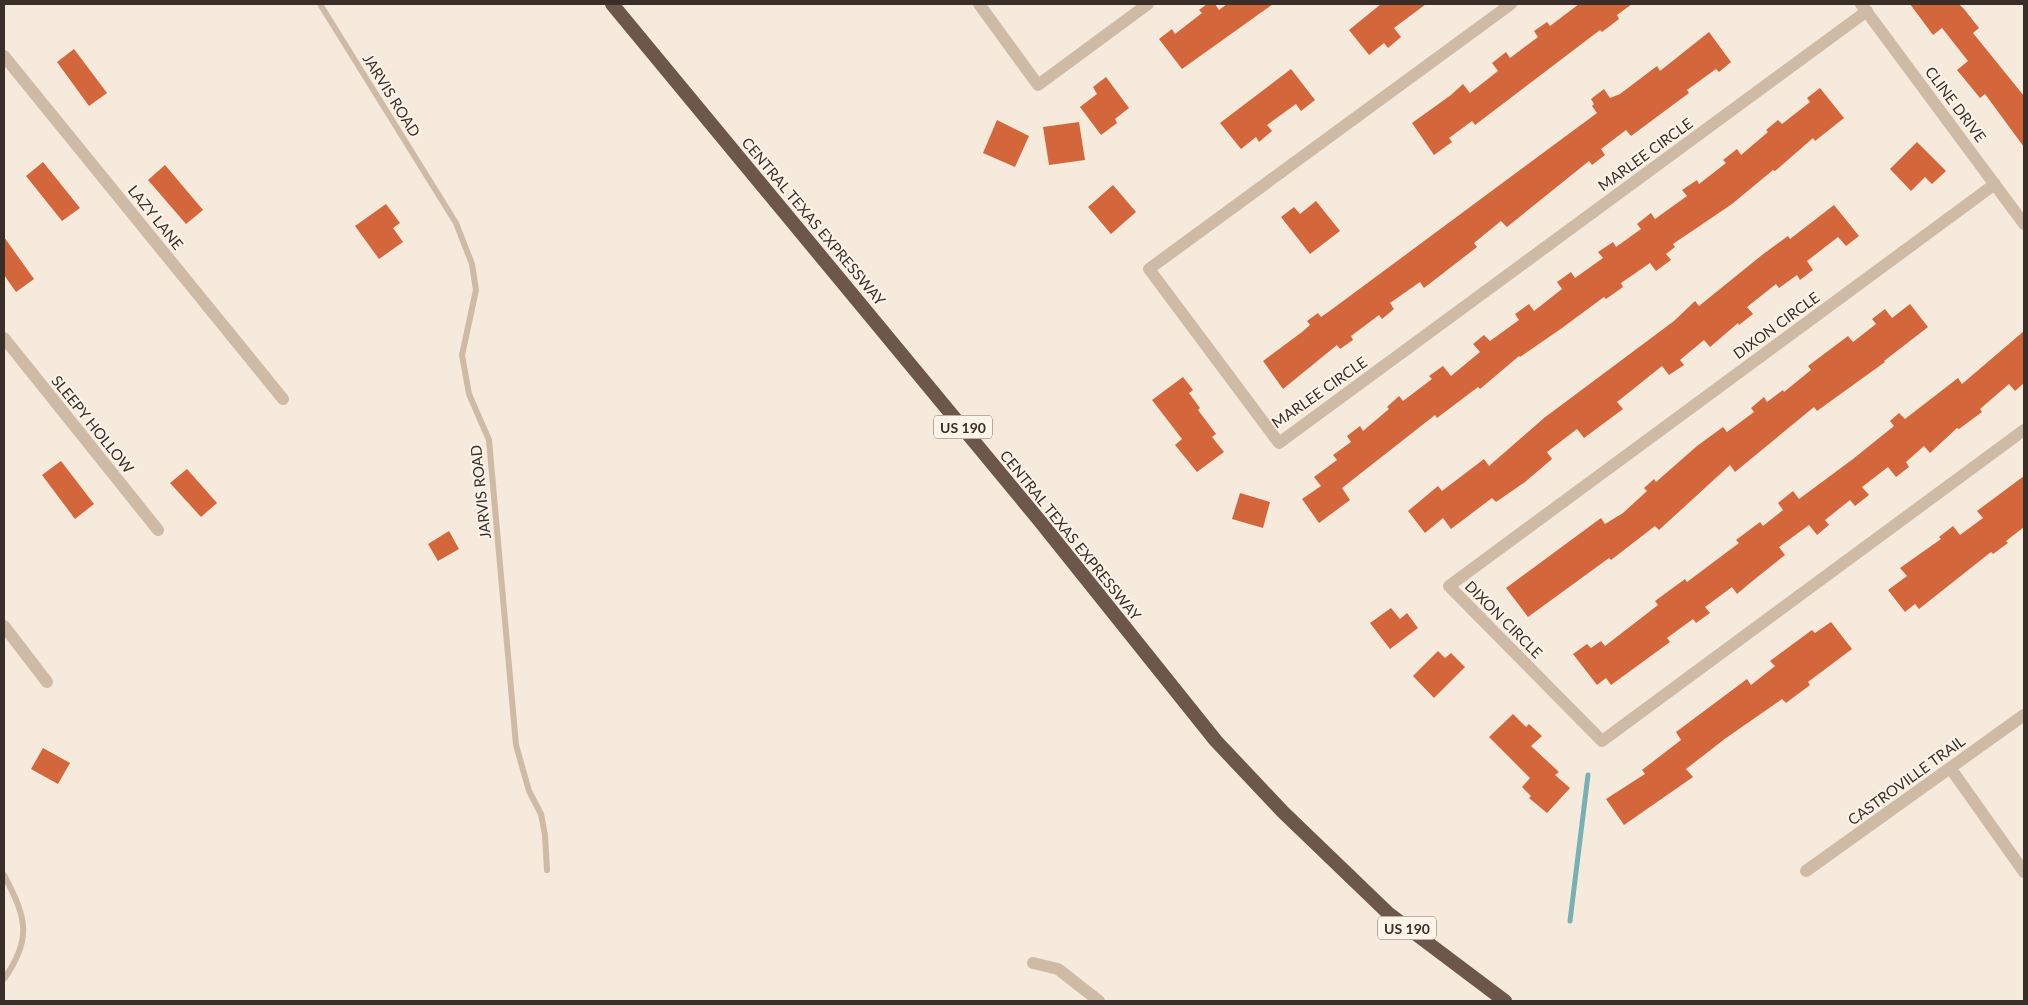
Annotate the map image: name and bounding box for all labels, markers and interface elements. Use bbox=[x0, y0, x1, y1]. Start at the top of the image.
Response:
street label: JARVIS ROAD bbox=[359, 50, 425, 140]
street label: CLINE DRIVE bbox=[1922, 63, 1990, 145]
street label: MARLEE CIRCLE bbox=[1594, 114, 1696, 194]
street label: CENTRAL TEXAS EXPRESSWAY bbox=[738, 133, 890, 309]
street label: LAZY LANE bbox=[125, 181, 187, 253]
street label: DIXON CIRCLE bbox=[1729, 288, 1823, 362]
street label: MARLEE CIRCLE bbox=[1268, 352, 1370, 432]
street label: SLEEPY HOLLOW bbox=[48, 372, 138, 477]
road number: US 190 bbox=[934, 416, 992, 438]
street label: JARVIS ROAD bbox=[466, 444, 494, 540]
street label: CENTRAL TEXAS EXPRESSWAY bbox=[997, 446, 1146, 624]
street label: DIXON CIRCLE bbox=[1462, 577, 1546, 661]
street label: CASTROVILLE TRAIL bbox=[1844, 731, 1968, 829]
road number: US 190 bbox=[1378, 916, 1436, 940]

